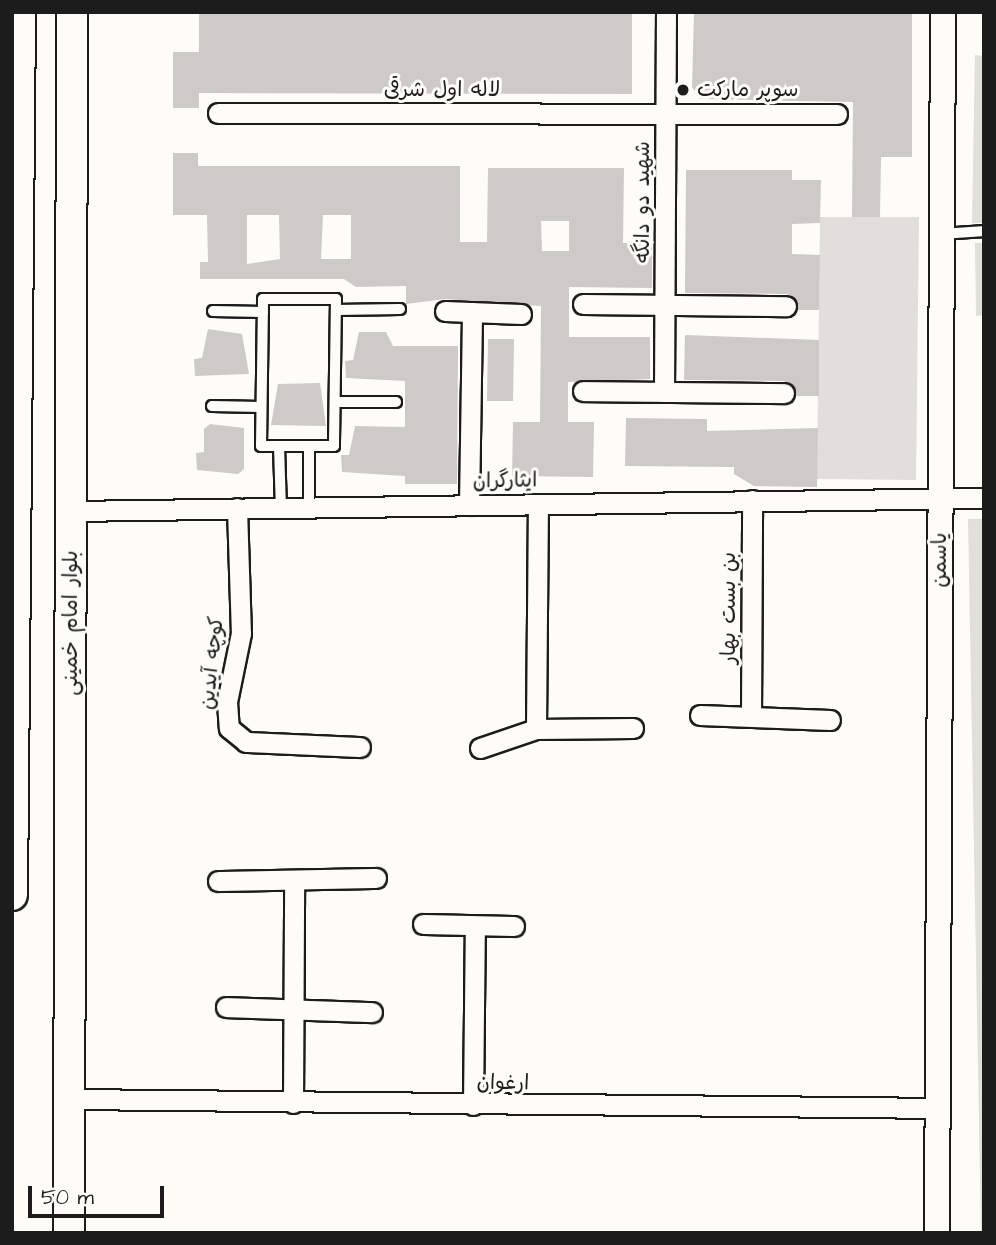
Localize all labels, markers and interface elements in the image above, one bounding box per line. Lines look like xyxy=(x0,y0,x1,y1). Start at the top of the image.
street label: لاله اول شرقی xyxy=(384,77,500,103)
place label: سوپر مارکت xyxy=(697,77,799,103)
marker: سوپر مارکت xyxy=(675,82,691,98)
street label: شهید دو دانگه xyxy=(630,141,656,263)
street label: ایثارگران xyxy=(472,468,538,494)
street label: یاسمن xyxy=(927,532,953,588)
street label: بلوار امام خمینی xyxy=(58,550,84,696)
street label: بن بست بهار xyxy=(716,552,742,664)
street label: کوچه آیدین xyxy=(195,615,229,711)
street label: ارغوان xyxy=(477,1070,529,1096)
scale bar xyxy=(32,1172,168,1216)
text: 50 m xyxy=(41,1183,94,1212)

